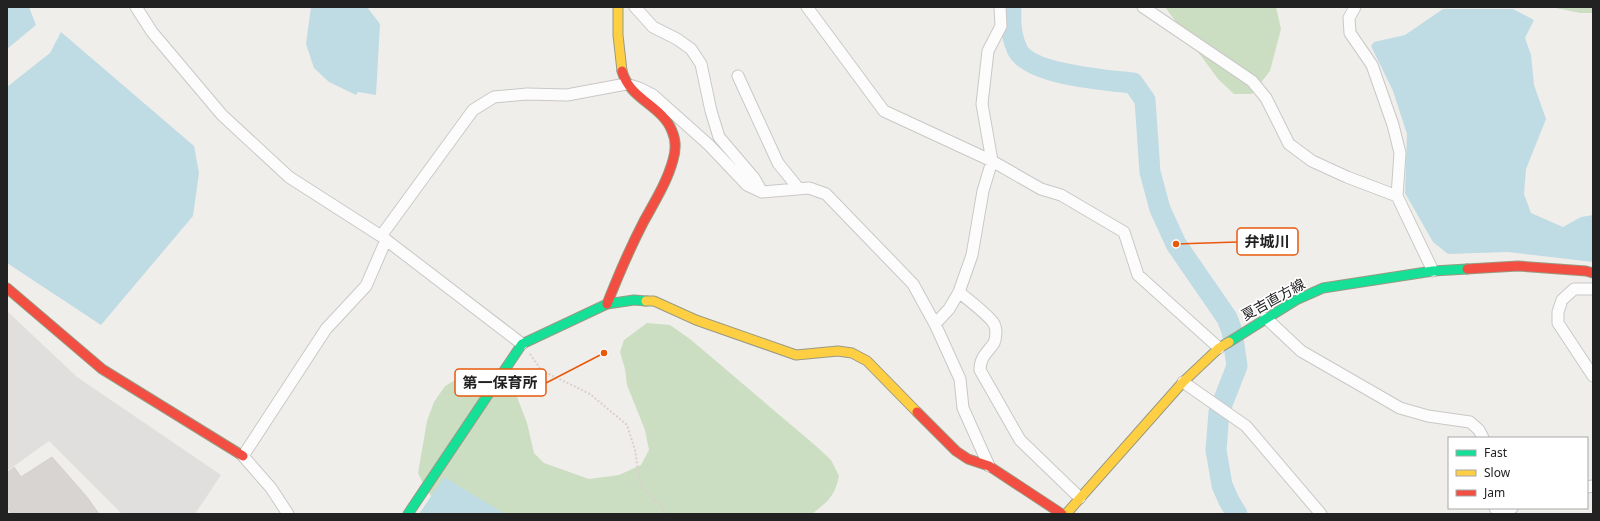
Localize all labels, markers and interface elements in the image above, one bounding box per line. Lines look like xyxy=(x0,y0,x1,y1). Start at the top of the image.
callout: 弁城川 xyxy=(1237,228,1298,255)
text: 弁城川 xyxy=(1244,231,1290,251)
street label: 夏吉直方線 xyxy=(1238,274,1308,324)
callout: 第一保育所 xyxy=(455,369,546,396)
text: 第一保育所 xyxy=(462,372,538,392)
legend xyxy=(1448,437,1588,509)
text: Fast xyxy=(1484,444,1508,461)
text: Slow xyxy=(1484,464,1511,481)
text: Jam xyxy=(1483,484,1505,501)

